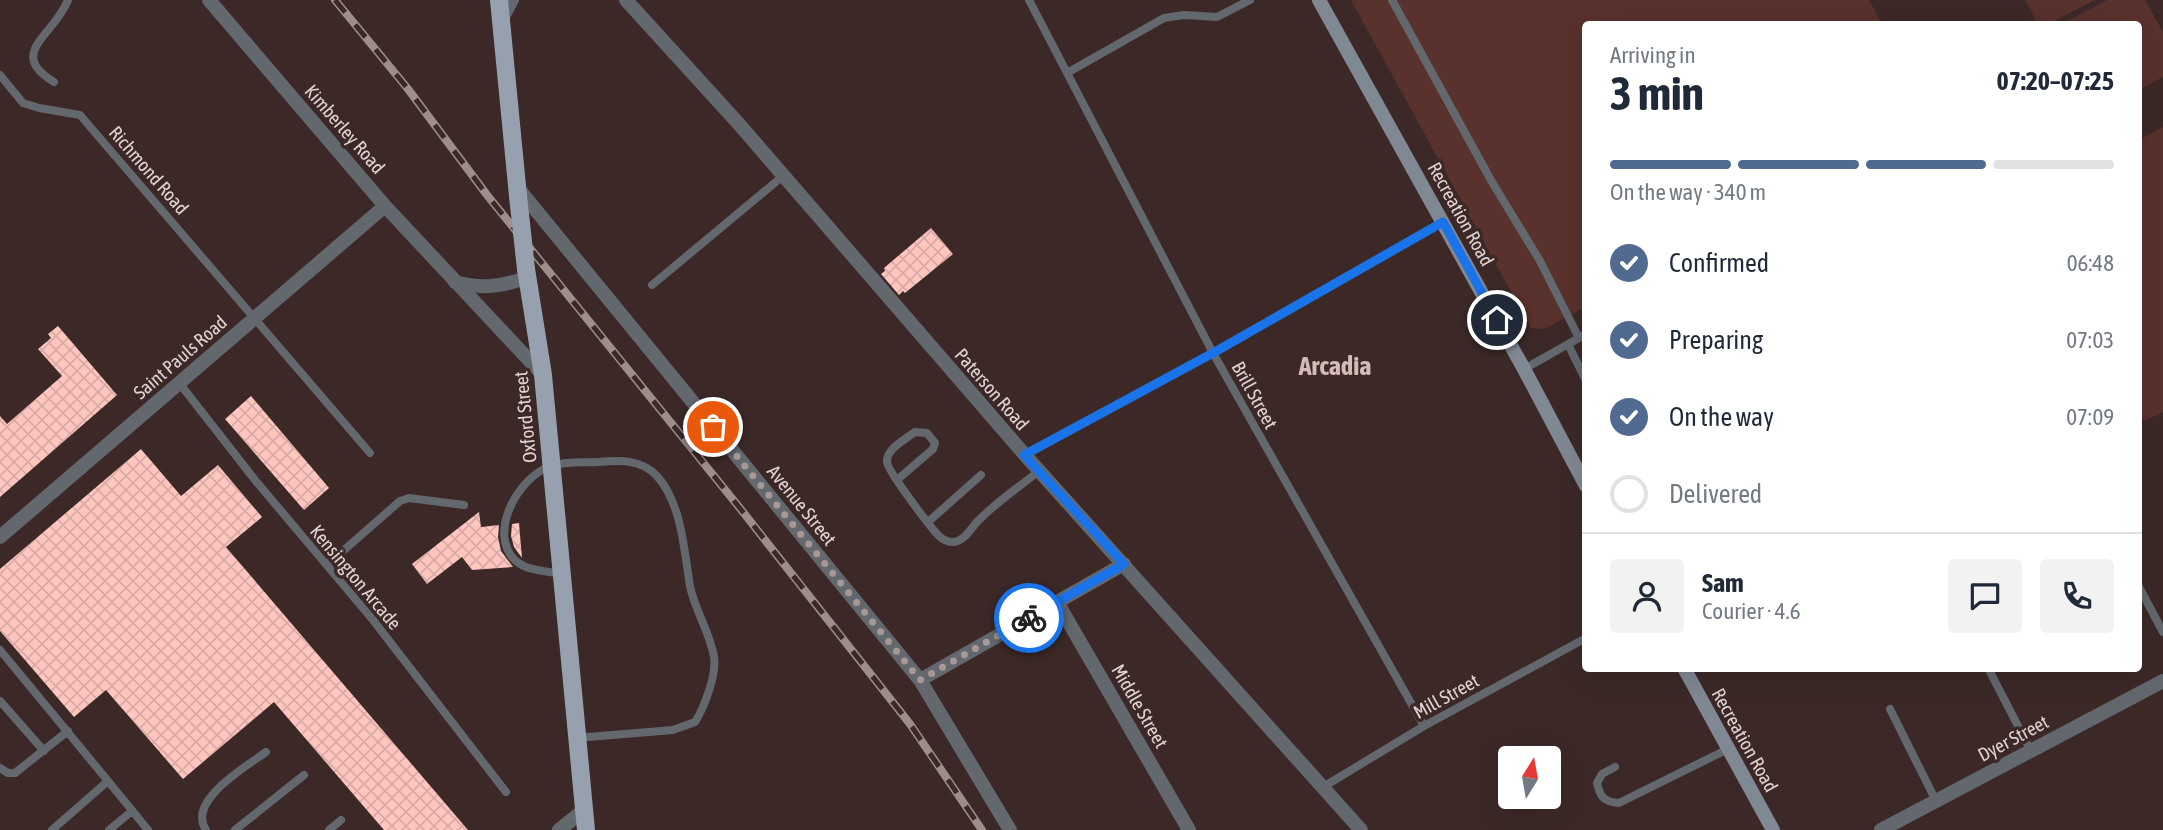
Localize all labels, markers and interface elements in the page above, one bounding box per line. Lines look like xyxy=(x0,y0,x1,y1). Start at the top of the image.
text: Arriving in xyxy=(1610,42,1696,68)
text: 07:20–07:25 xyxy=(1997,66,2114,96)
text: 3 min xyxy=(1610,67,1704,120)
street label: Kimberley Road xyxy=(300,80,390,178)
street label: Richmond Road xyxy=(105,121,193,219)
street label: Recreation Road xyxy=(1424,158,1498,270)
text: On the way · 340 m xyxy=(1610,179,1766,205)
icon: check xyxy=(1610,244,1648,282)
text: Confirmed xyxy=(1669,248,1769,278)
text: 06:48 xyxy=(2067,250,2114,276)
pin xyxy=(1467,290,1527,350)
icon: home xyxy=(1478,301,1516,339)
street label: Saint Pauls Road xyxy=(129,311,231,403)
icon: check xyxy=(1610,321,1648,359)
text: Preparing xyxy=(1669,325,1763,355)
text: 07:03 xyxy=(2066,327,2114,353)
street label: Paterson Road xyxy=(951,344,1033,434)
district label: Arcadia xyxy=(1298,351,1371,381)
street label: Brill Street xyxy=(1228,358,1282,432)
street label: Oxford Street xyxy=(509,370,541,464)
pin xyxy=(683,397,743,457)
icon: check xyxy=(1610,398,1648,436)
text: On the way xyxy=(1669,402,1774,432)
text: 07:09 xyxy=(2066,404,2114,430)
icon: bag xyxy=(694,408,732,446)
street label: Avenue Street xyxy=(763,460,841,550)
text: Delivered xyxy=(1669,479,1762,509)
street label: Kensington Arcade xyxy=(306,520,406,634)
button: person xyxy=(1610,559,1684,633)
button: chat xyxy=(1948,559,2022,633)
button: phone xyxy=(2040,559,2114,633)
text: Sam xyxy=(1702,568,1744,598)
courier xyxy=(994,583,1064,653)
text: Courier · 4.6 xyxy=(1702,598,1801,624)
icon: bike xyxy=(1010,599,1048,637)
street label: Middle Street xyxy=(1107,660,1173,752)
street label: Mill Street xyxy=(1409,669,1483,723)
street label: Recreation Road xyxy=(1708,684,1782,796)
street label: Dyer Street xyxy=(1974,710,2052,766)
north arrow xyxy=(1498,746,1561,808)
map controls xyxy=(1498,746,1561,809)

